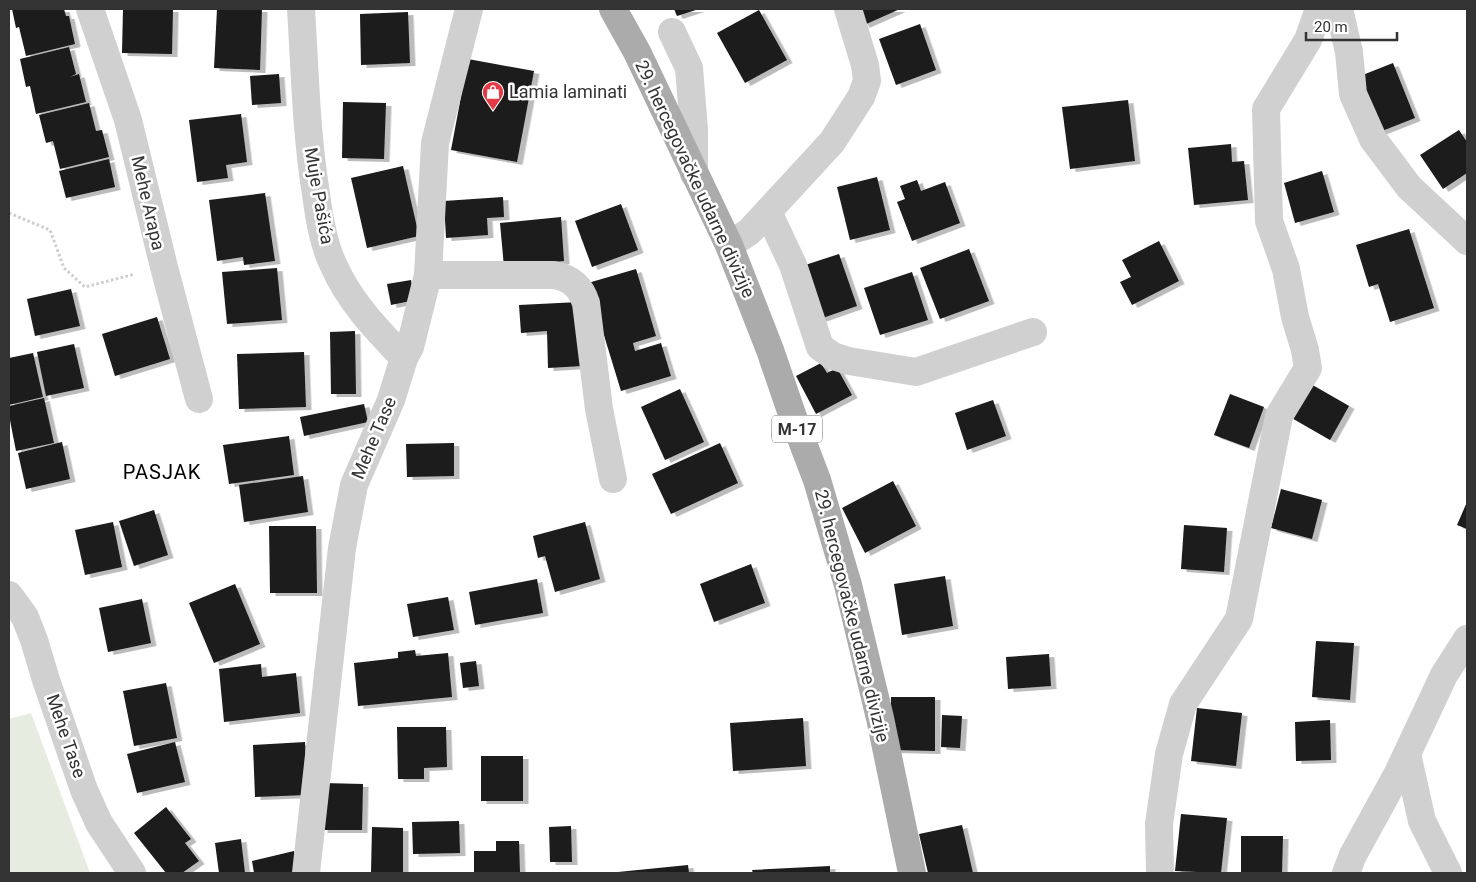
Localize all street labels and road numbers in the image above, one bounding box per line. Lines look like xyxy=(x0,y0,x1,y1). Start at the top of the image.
street label: 29. hercegovačke udarne divizije xyxy=(631,57,760,301)
street label: Muje Pašića xyxy=(301,146,338,246)
street label: Mehe Arapa xyxy=(127,154,170,252)
street label: Mehe Tase xyxy=(347,394,400,482)
road number: M-17 xyxy=(772,416,822,442)
street label: 29. hercegovačke udarne divizije xyxy=(811,487,894,744)
street label: Mehe Tase xyxy=(42,691,91,780)

